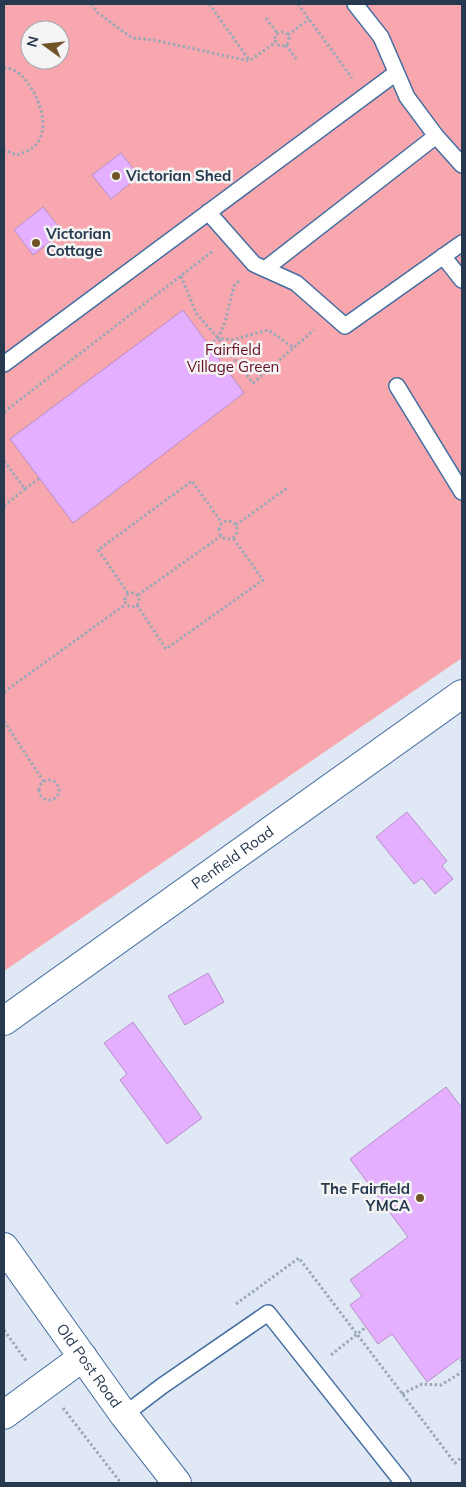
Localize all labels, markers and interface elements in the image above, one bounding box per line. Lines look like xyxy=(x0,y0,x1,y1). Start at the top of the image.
north arrow xyxy=(20,20,70,70)
text: N xyxy=(22,34,43,49)
place label: Victorian Shed xyxy=(125,166,231,185)
marker: Victorian Shed xyxy=(110,170,122,182)
place label: Victorian Cottage xyxy=(45,224,111,260)
marker: Victorian Cottage xyxy=(30,237,42,249)
park label: Fairfield Village Green xyxy=(187,340,279,376)
street label: Penfield Road xyxy=(188,822,277,893)
place label: The Fairfield YMCA xyxy=(321,1179,411,1215)
marker: The Fairfield YMCA xyxy=(414,1192,426,1204)
street label: Old Post Road xyxy=(53,1320,126,1412)

